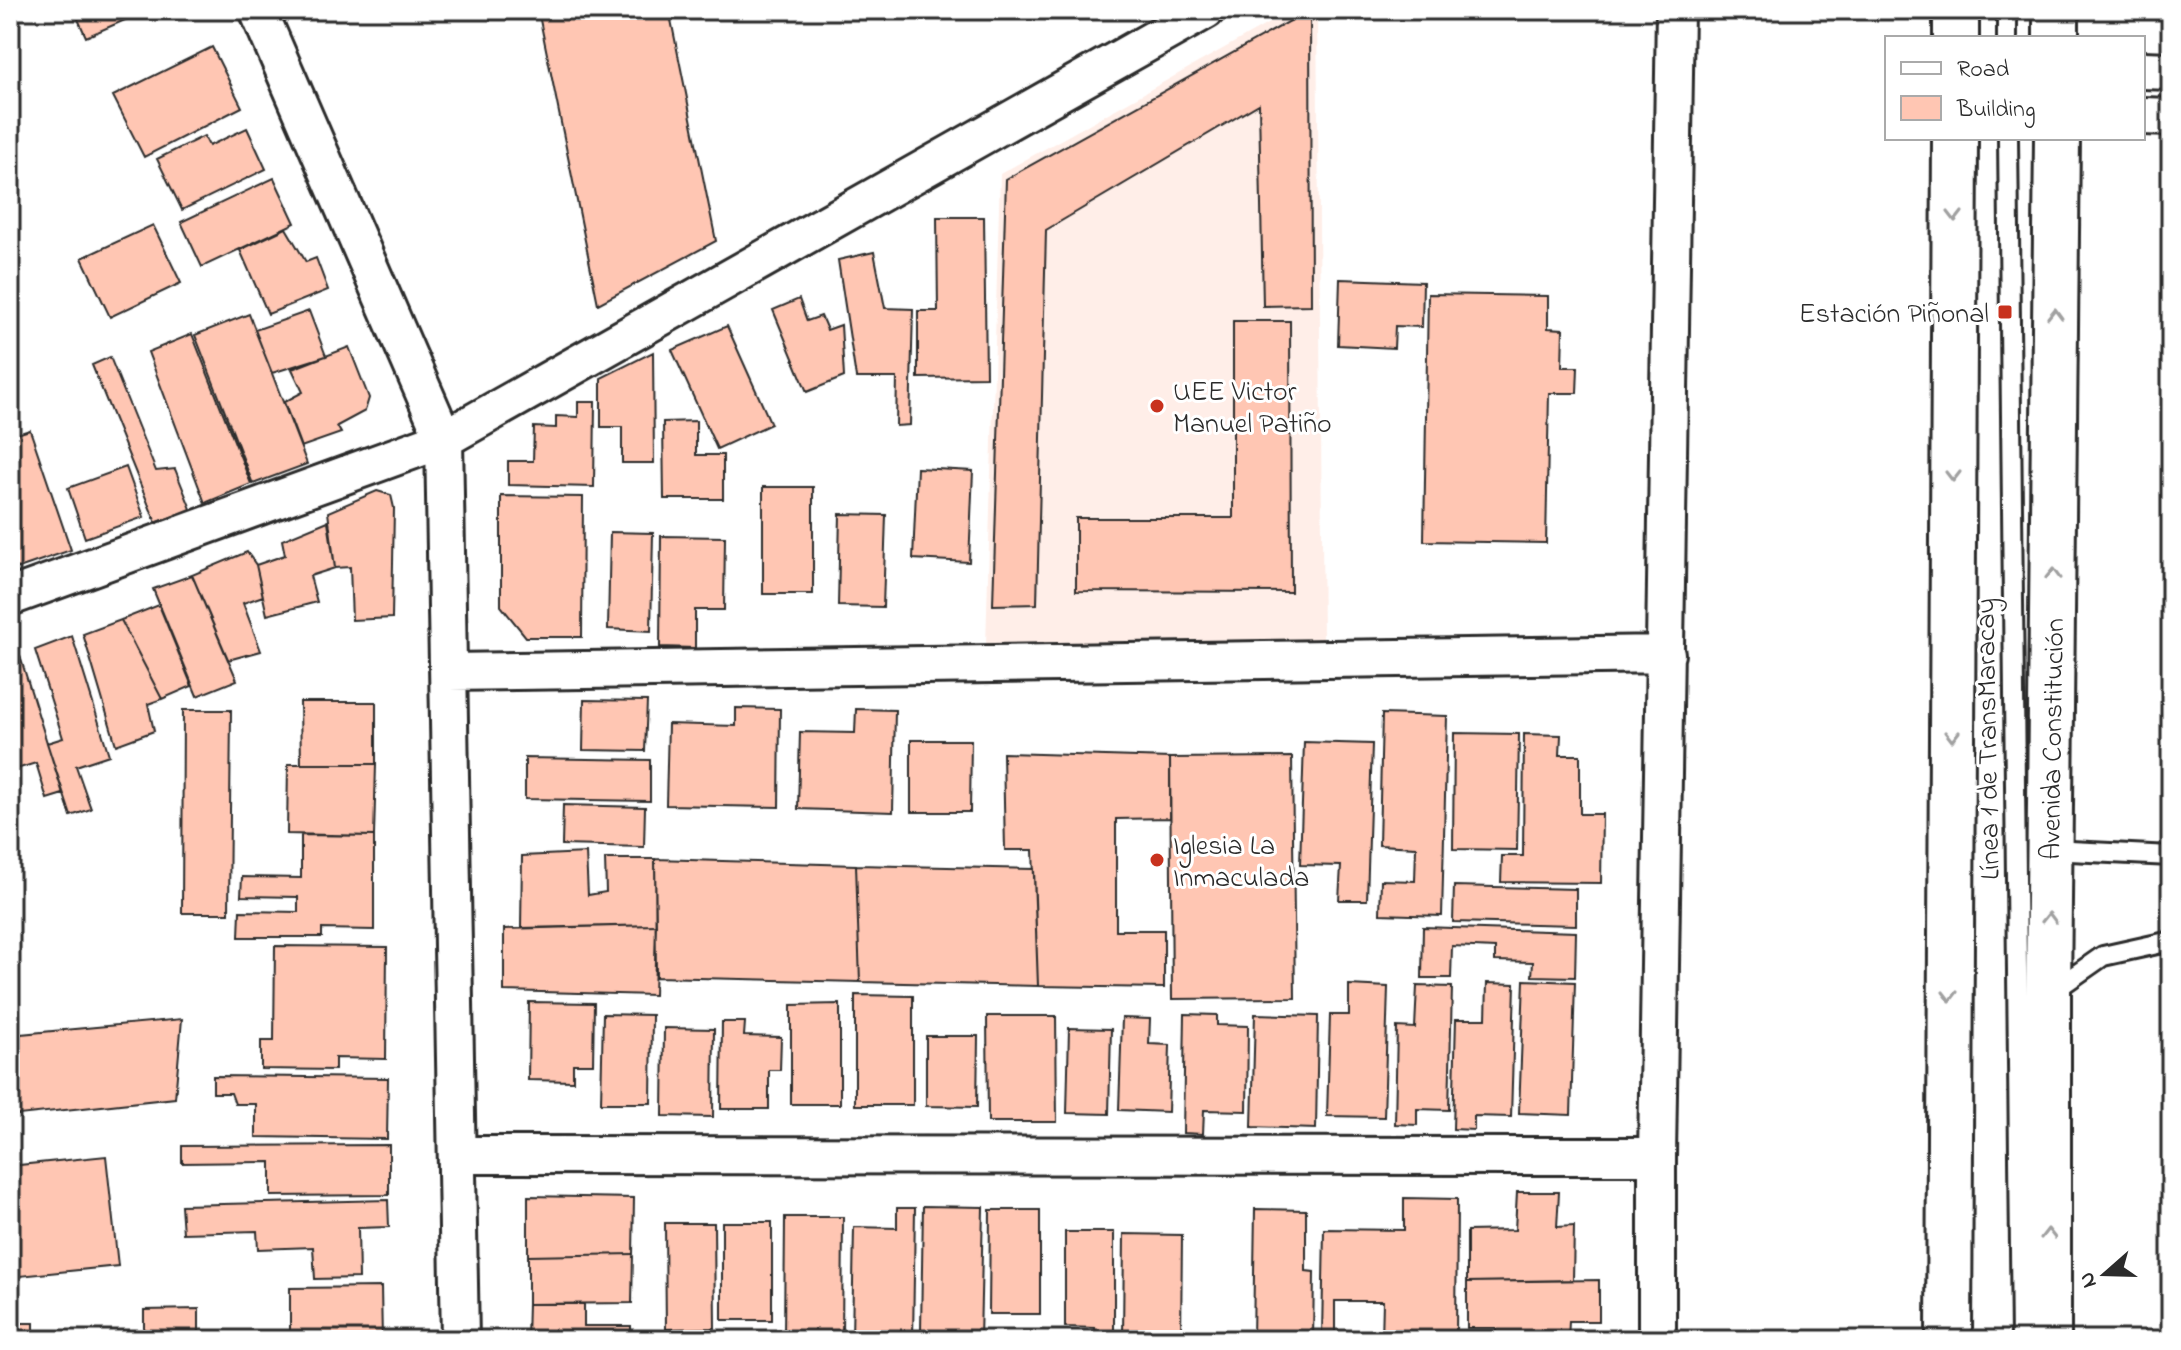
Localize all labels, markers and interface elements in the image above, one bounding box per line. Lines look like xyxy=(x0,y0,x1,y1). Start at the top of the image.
legend xyxy=(1885,36,2145,140)
text: Road xyxy=(1957,53,2010,88)
text: Building xyxy=(1956,93,2036,128)
one-way arrow xyxy=(1946,210,1964,223)
place label: Estación Piñonal xyxy=(1799,295,1989,336)
marker: Estación Piñonal xyxy=(1996,303,2014,321)
one-way arrow xyxy=(2046,307,2064,320)
place label: UEE Victor Manuel Patiño xyxy=(1173,373,1332,446)
marker: UEE Victor Manuel Patiño xyxy=(1148,397,1166,415)
one-way arrow xyxy=(1944,470,1962,483)
one-way arrow xyxy=(2044,567,2061,580)
street label: Línea 1 de TransMaracay xyxy=(1967,598,2012,880)
street label: Avenida Constitución xyxy=(2032,618,2077,860)
one-way arrow xyxy=(1943,730,1961,743)
place label: Iglesia La Inmaculada xyxy=(1173,827,1309,900)
marker: Iglesia La Inmaculada xyxy=(1148,851,1166,869)
one-way arrow xyxy=(2040,911,2058,924)
one-way arrow xyxy=(1942,990,1959,1003)
one-way arrow xyxy=(2039,1227,2057,1240)
north arrow xyxy=(2065,1234,2145,1314)
text: N xyxy=(2071,1267,2107,1292)

